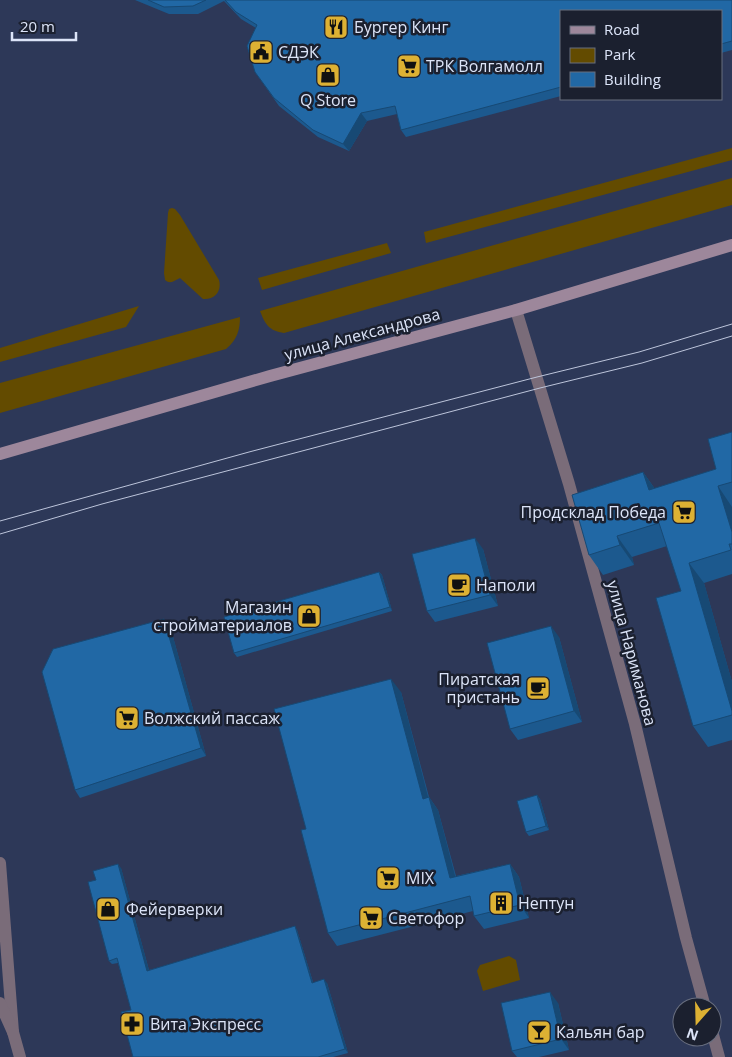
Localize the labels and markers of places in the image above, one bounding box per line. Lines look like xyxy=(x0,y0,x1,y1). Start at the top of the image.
restaurant icon: Бургер Кинг xyxy=(323,14,349,40)
place label: Бургер Кинг xyxy=(354,16,448,38)
public building icon: СДЭК xyxy=(248,39,274,65)
place label: СДЭК xyxy=(278,41,319,63)
supermarket icon: ТРК Волгамолл xyxy=(396,53,422,79)
place label: ТРК Волгамолл xyxy=(426,55,543,77)
shop icon: Q Store xyxy=(315,62,341,88)
place label: Q Store xyxy=(300,89,356,111)
supermarket icon: Продсклад Победа xyxy=(671,499,697,525)
place label: Продсклад Победа xyxy=(521,501,666,523)
cafe icon: Наполи xyxy=(446,572,472,598)
place label: Наполи xyxy=(476,574,536,596)
place label: Магазин стройматериалов xyxy=(153,596,292,636)
shop icon: Магазин стройматериалов xyxy=(296,603,322,629)
place label: Пиратская пристань xyxy=(438,668,520,708)
cafe icon: Пиратская пристань xyxy=(525,675,551,701)
supermarket icon: Волжский пассаж xyxy=(114,705,140,731)
place label: Волжский пассаж xyxy=(144,707,280,729)
supermarket icon: MIX xyxy=(375,865,401,891)
place label: MIX xyxy=(406,867,435,889)
building icon: Нептун xyxy=(488,890,514,916)
place label: Нептун xyxy=(518,892,574,914)
shop icon: Фейерверки xyxy=(95,896,121,922)
place label: Фейерверки xyxy=(126,898,223,920)
supermarket icon: Светофор xyxy=(358,905,384,931)
place label: Светофор xyxy=(388,907,464,929)
pharmacy icon: Вита Экспресс xyxy=(119,1011,145,1037)
place label: Вита Экспресс xyxy=(150,1013,261,1035)
bar icon: Кальян бар xyxy=(526,1019,552,1045)
place label: Кальян бар xyxy=(556,1021,645,1043)

